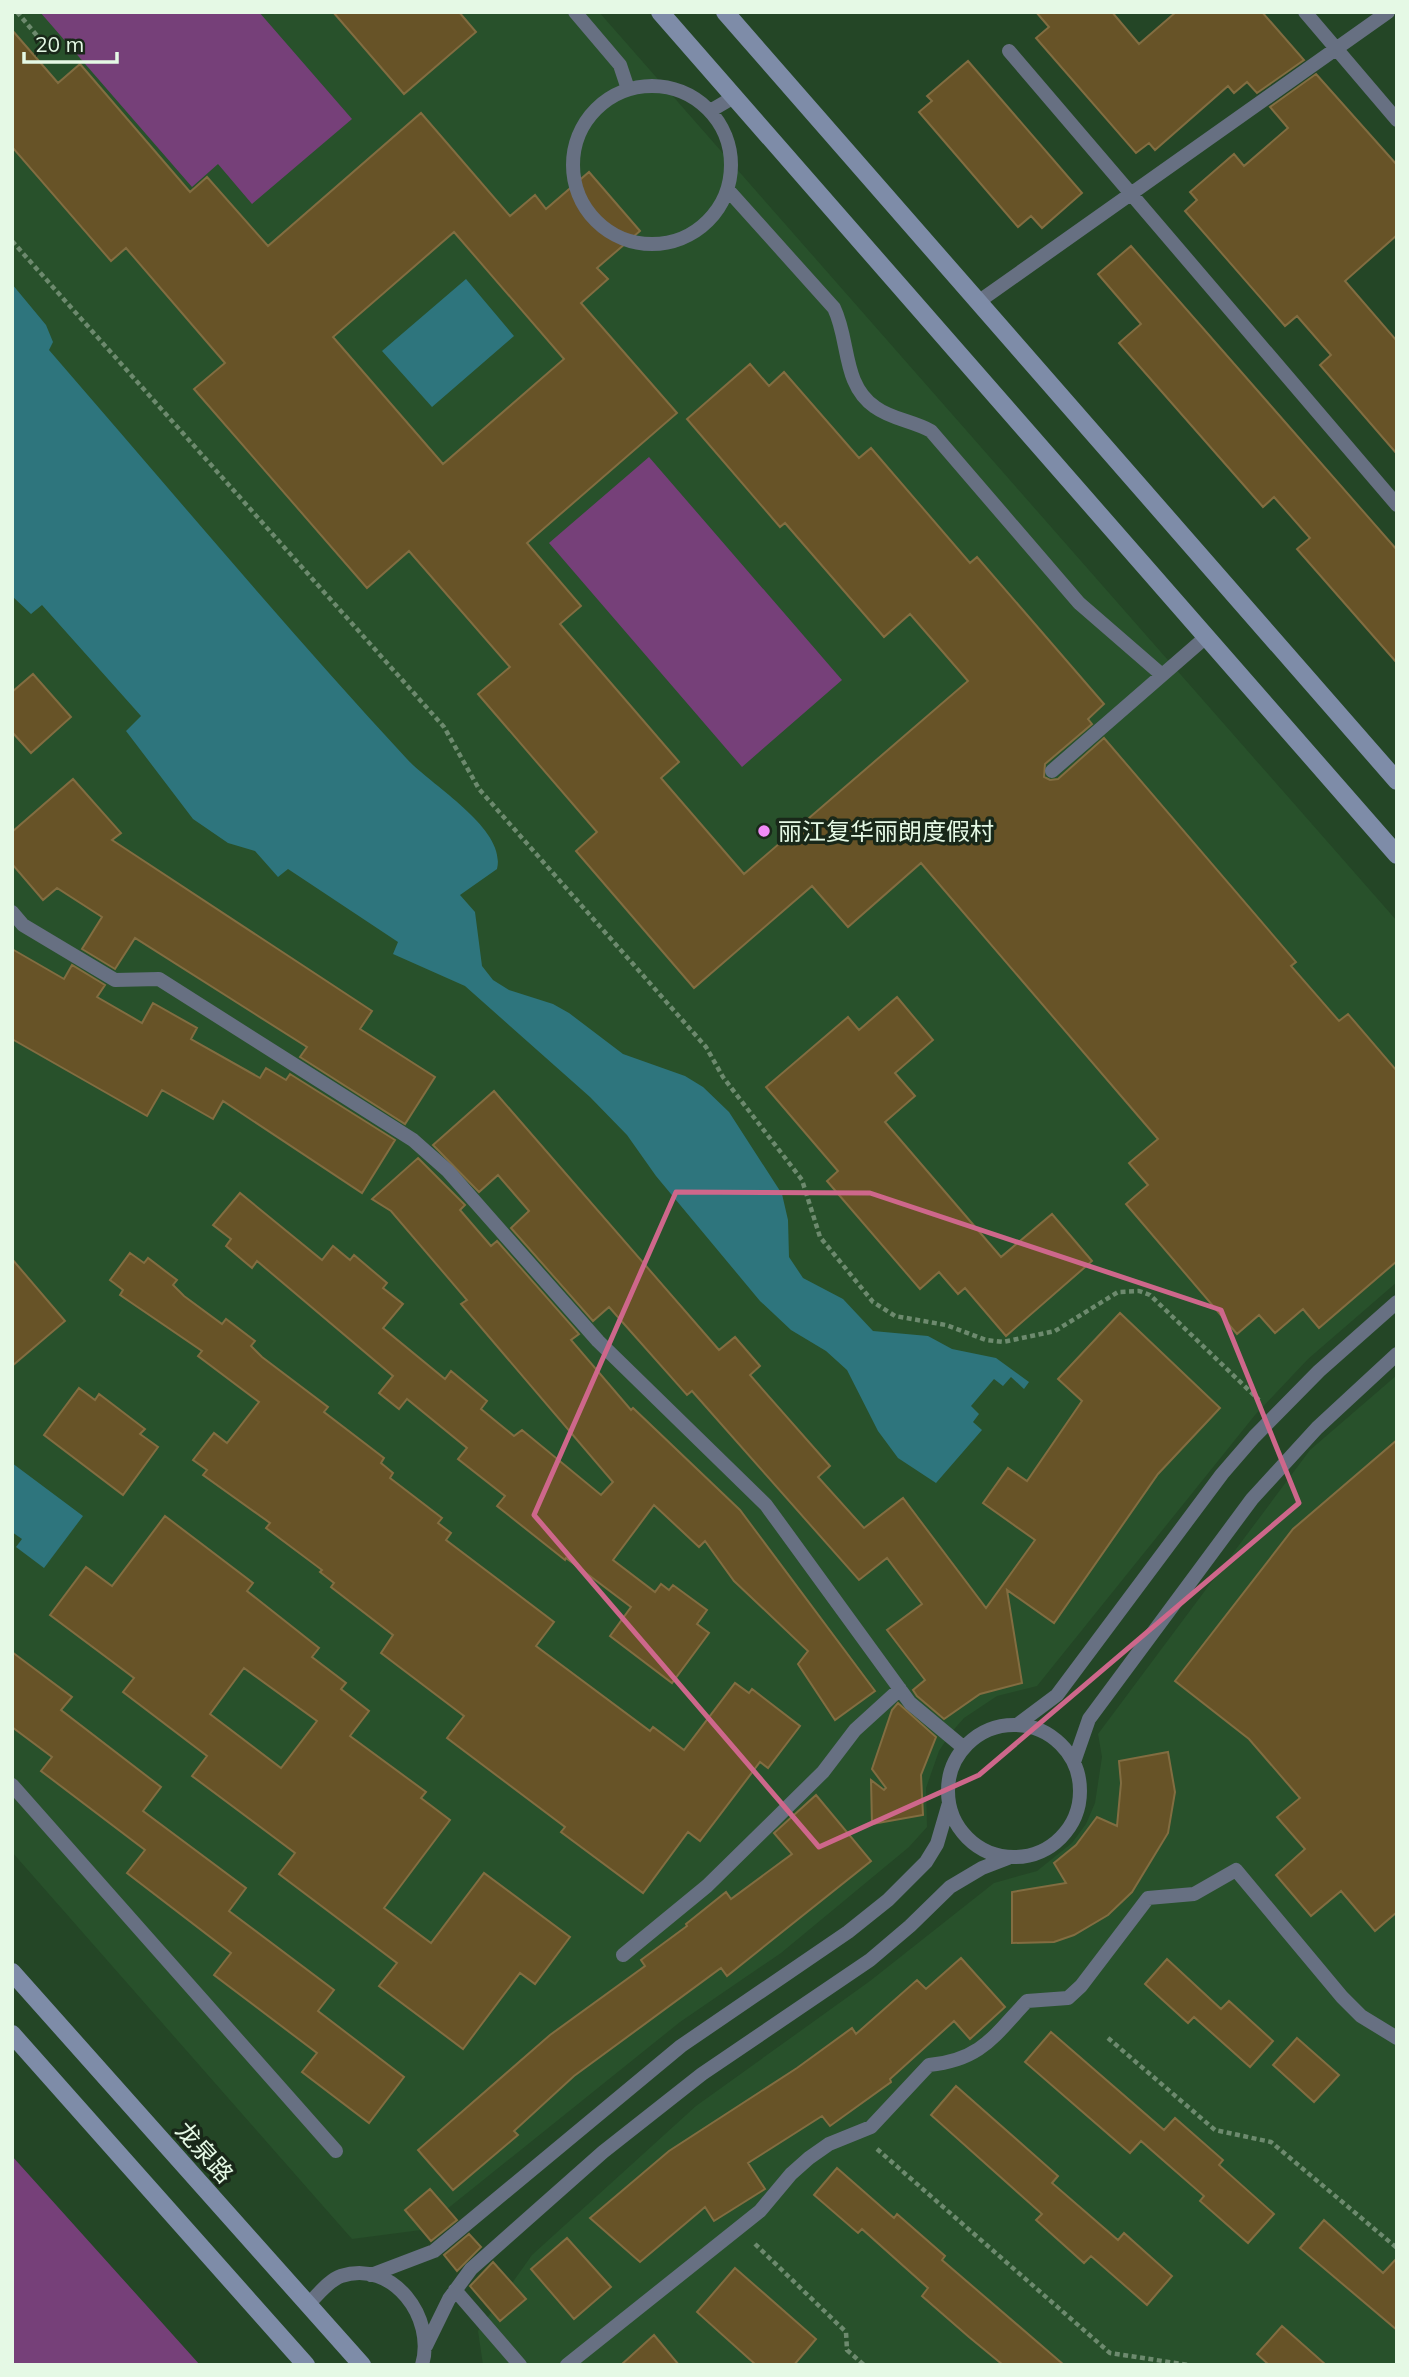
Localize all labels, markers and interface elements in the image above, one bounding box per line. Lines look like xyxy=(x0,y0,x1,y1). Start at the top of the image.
scale bar xyxy=(24,21,117,65)
text: 20 m xyxy=(35,31,84,57)
place label: 丽江复华丽朗度假村 xyxy=(778,816,994,846)
marker: 丽江复华丽朗度假村 xyxy=(756,823,772,839)
street label: 龙泉路 xyxy=(170,2115,240,2189)

